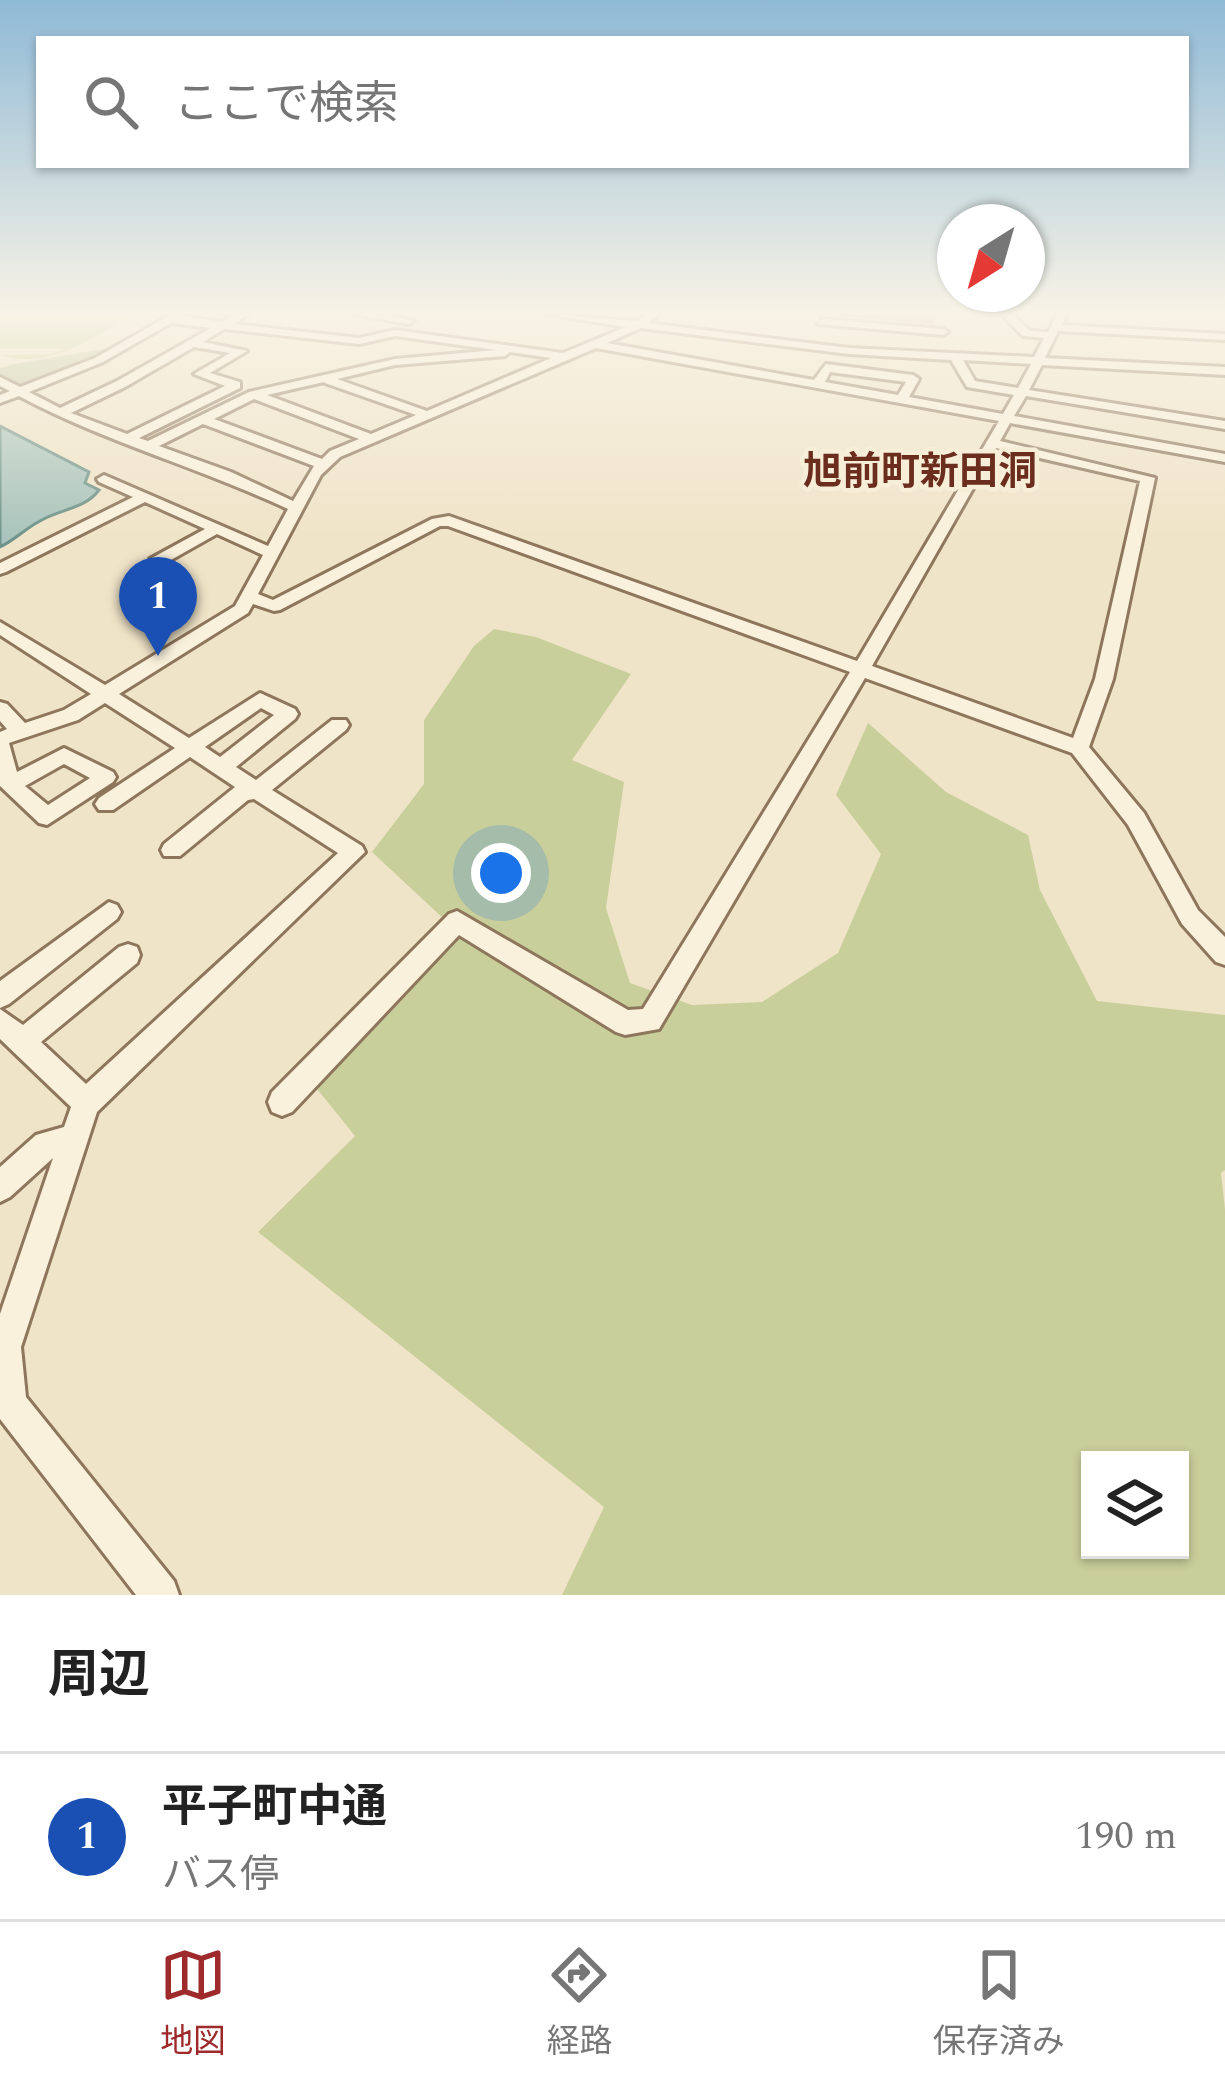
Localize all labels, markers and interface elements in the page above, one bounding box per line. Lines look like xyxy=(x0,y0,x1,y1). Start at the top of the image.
search box xyxy=(36,36,1189,168)
icon: search xyxy=(78,69,144,135)
text: ここで検索 xyxy=(174,70,399,139)
north arrow xyxy=(937,204,1045,312)
district label: 旭前町新田洞 xyxy=(803,443,1037,502)
pin: 1 xyxy=(119,557,197,656)
your location xyxy=(471,843,531,903)
map controls xyxy=(1081,1451,1189,1559)
button: layers xyxy=(1081,1451,1189,1559)
text: 周辺 xyxy=(48,1637,150,1715)
text: 平子町中通 xyxy=(162,1773,387,1842)
text: 1 xyxy=(76,1807,98,1866)
text: 190 m xyxy=(1075,1807,1177,1866)
text: バス停 xyxy=(162,1846,279,1905)
tab: 地図 xyxy=(160,1942,226,2067)
tab: 経路 xyxy=(546,1942,612,2067)
tab: 保存済み xyxy=(933,1942,1065,2067)

